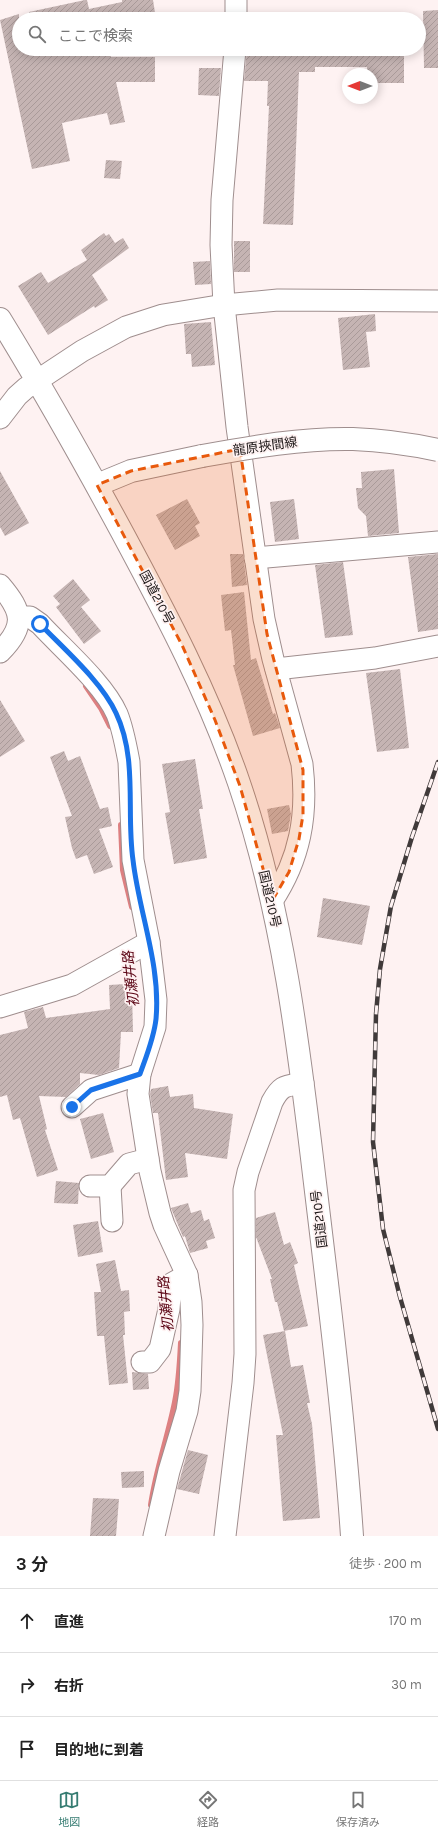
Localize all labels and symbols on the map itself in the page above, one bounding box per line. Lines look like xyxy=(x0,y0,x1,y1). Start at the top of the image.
north arrow xyxy=(342,68,378,104)
street label: 龍原挾間線 xyxy=(232,434,298,458)
street label: 国道210号 xyxy=(137,568,177,626)
route start xyxy=(31,615,49,633)
street label: 国道210号 xyxy=(256,869,284,929)
water label: 初瀬井路 xyxy=(120,949,142,1008)
route end xyxy=(63,1098,81,1116)
street label: 国道210号 xyxy=(308,1189,330,1249)
water label: 初瀬井路 xyxy=(155,1274,177,1333)

